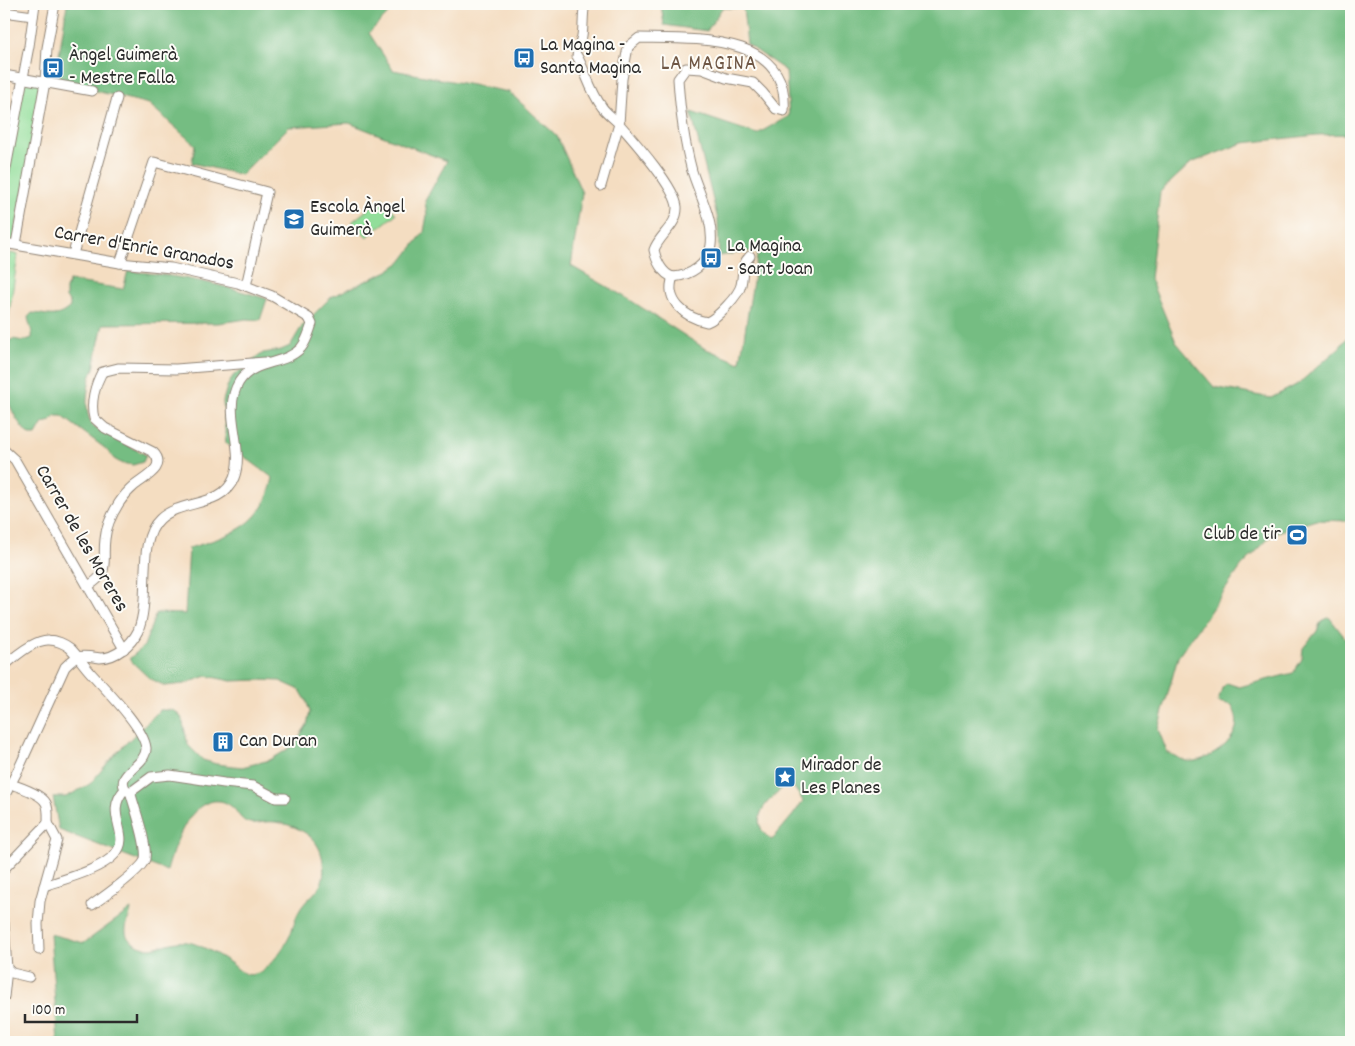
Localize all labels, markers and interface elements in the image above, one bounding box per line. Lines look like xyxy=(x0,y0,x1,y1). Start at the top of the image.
place label: La Magina - Santa Magina xyxy=(540,32,642,83)
place label: Àngel Guimerà - Mestre Falla xyxy=(69,42,178,93)
bus stop icon: La Magina - Santa Magina xyxy=(512,46,536,70)
district label: LA MAGINA xyxy=(661,50,757,80)
bus stop icon: Àngel Guimerà - Mestre Falla xyxy=(41,56,65,80)
place label: Escola Àngel Guimerà xyxy=(310,194,405,245)
school or university icon: Escola Àngel Guimerà xyxy=(282,207,306,231)
street label: Carrer d'Enric Granados xyxy=(52,219,236,279)
place label: La Magina - Sant Joan xyxy=(727,233,813,284)
bus stop icon: La Magina - Sant Joan xyxy=(699,246,723,270)
street label: Carrer de les Moreres xyxy=(27,460,135,618)
place label: Club de tir xyxy=(1203,521,1282,549)
sports icon: Club de tir xyxy=(1285,523,1309,547)
place label: Can Duran xyxy=(239,728,317,756)
building icon: Can Duran xyxy=(211,730,235,754)
place label: Mirador de Les Planes xyxy=(801,752,882,803)
place icon: Mirador de Les Planes xyxy=(773,765,797,789)
scale bar xyxy=(25,991,138,1023)
text: 100 m xyxy=(32,1000,65,1022)

